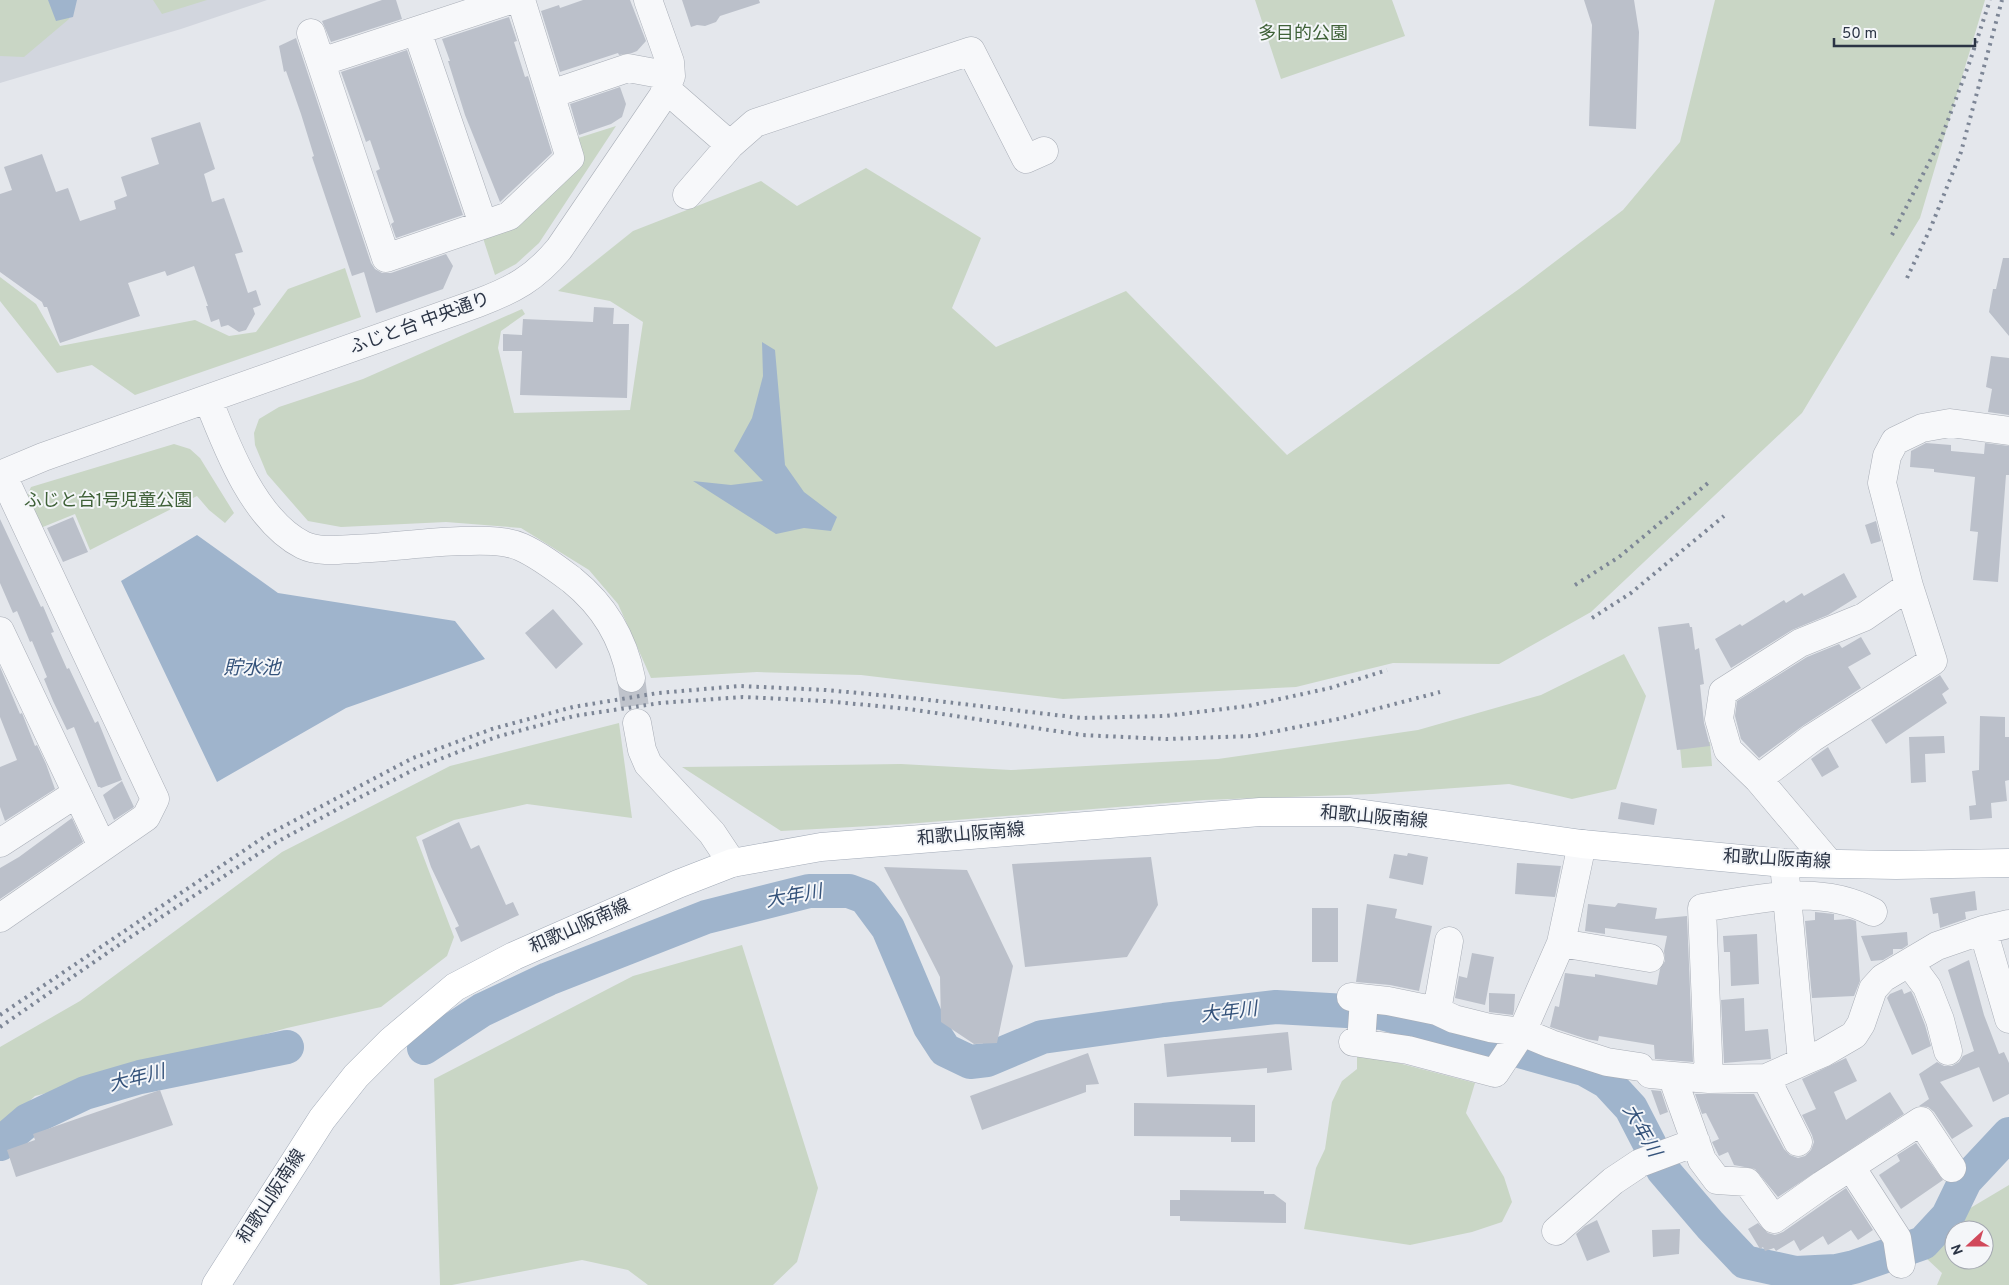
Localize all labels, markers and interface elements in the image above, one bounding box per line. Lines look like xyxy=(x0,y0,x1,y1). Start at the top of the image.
scale bar xyxy=(1834,15,1975,47)
park label: 多目的公園 xyxy=(1258,23,1348,46)
text: 50 m xyxy=(1842,25,1877,44)
street label: ふじと台 中央通り xyxy=(346,288,494,360)
park label: ふじと台1号児童公園 xyxy=(24,490,192,513)
water label: 貯水池 xyxy=(223,657,282,681)
street label: 和歌山阪南線 xyxy=(1319,802,1429,834)
street label: 和歌山阪南線 xyxy=(916,819,1026,851)
street label: 和歌山阪南線 xyxy=(1722,846,1832,874)
water label: 大年川 xyxy=(764,880,826,914)
street label: 和歌山阪南線 xyxy=(526,895,634,959)
water label: 大年川 xyxy=(1199,997,1261,1028)
water label: 大年川 xyxy=(106,1060,169,1098)
water label: 大年川 xyxy=(1616,1100,1667,1163)
street label: 和歌山阪南線 xyxy=(233,1145,311,1249)
north arrow xyxy=(1944,1220,1994,1270)
text: N xyxy=(1949,1241,1968,1257)

